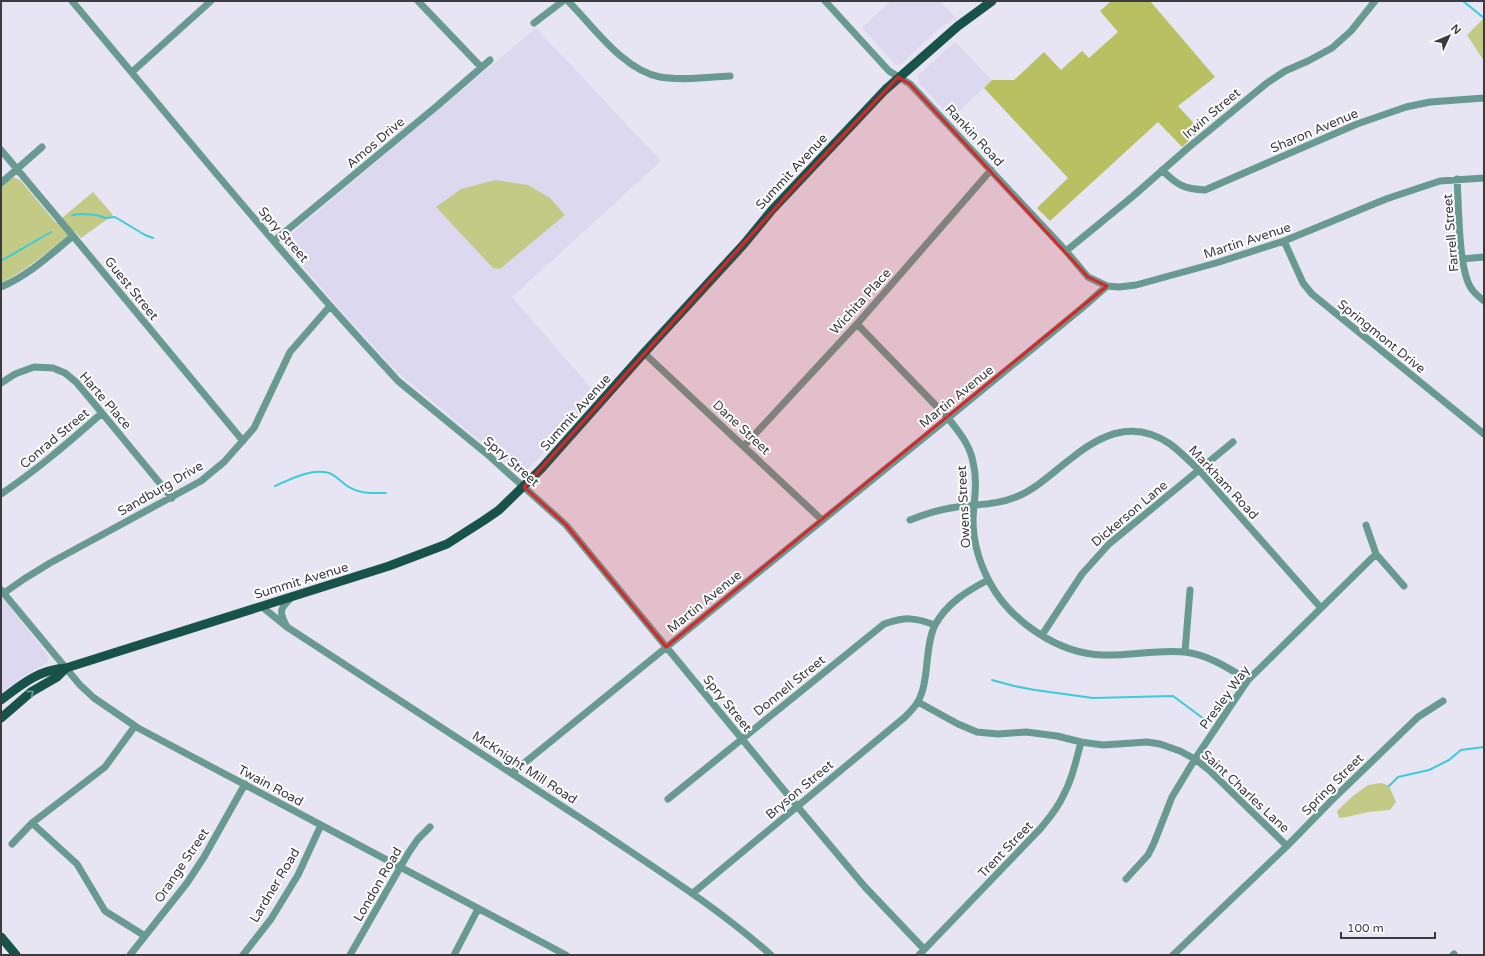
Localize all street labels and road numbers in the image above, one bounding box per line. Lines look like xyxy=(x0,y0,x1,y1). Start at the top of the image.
street label: Irwin Street xyxy=(1179,85,1244,143)
street label: Rankin Road xyxy=(942,101,1007,170)
street label: Sharon Avenue xyxy=(1268,105,1361,157)
street label: Amos Drive xyxy=(343,114,408,172)
street label: Summit Avenue xyxy=(753,130,831,213)
street label: Farrell Street xyxy=(1440,193,1462,273)
street label: Spry Street xyxy=(255,204,312,266)
street label: Martin Avenue xyxy=(1202,219,1293,263)
street label: Guest Street xyxy=(101,254,162,324)
street label: Wichita Place xyxy=(827,265,895,338)
street label: Springmont Drive xyxy=(1334,296,1429,377)
street label: Martin Avenue xyxy=(916,362,997,432)
street label: Harte Place xyxy=(76,369,135,433)
street label: Summit Avenue xyxy=(537,371,614,454)
street label: Dane Street xyxy=(709,397,773,458)
street label: Conrad Street xyxy=(17,405,93,472)
street label: Spry Street xyxy=(480,433,543,490)
street label: Markham Road xyxy=(1185,442,1262,523)
street label: Sandburg Drive xyxy=(115,458,206,520)
street label: Owens Street xyxy=(954,465,974,549)
street label: Dickerson Lane xyxy=(1088,477,1171,550)
street label: Summit Avenue xyxy=(252,559,350,603)
street label: Martin Avenue xyxy=(664,567,745,637)
street label: Donnell Street xyxy=(751,652,829,720)
street label: Presley Way xyxy=(1196,663,1253,733)
street label: Spry Street xyxy=(699,672,755,735)
street label: McKnight Mill Road xyxy=(469,728,580,808)
street label: Saint Charles Lane xyxy=(1198,747,1293,837)
street label: Spring Street xyxy=(1298,750,1367,819)
street label: Bryson Street xyxy=(763,757,837,823)
street label: Twain Road xyxy=(235,762,306,810)
street label: Trent Street xyxy=(975,818,1037,881)
street label: Orange Street xyxy=(151,825,213,906)
street label: London Road xyxy=(350,844,406,925)
street label: Lardner Road xyxy=(246,845,303,926)

